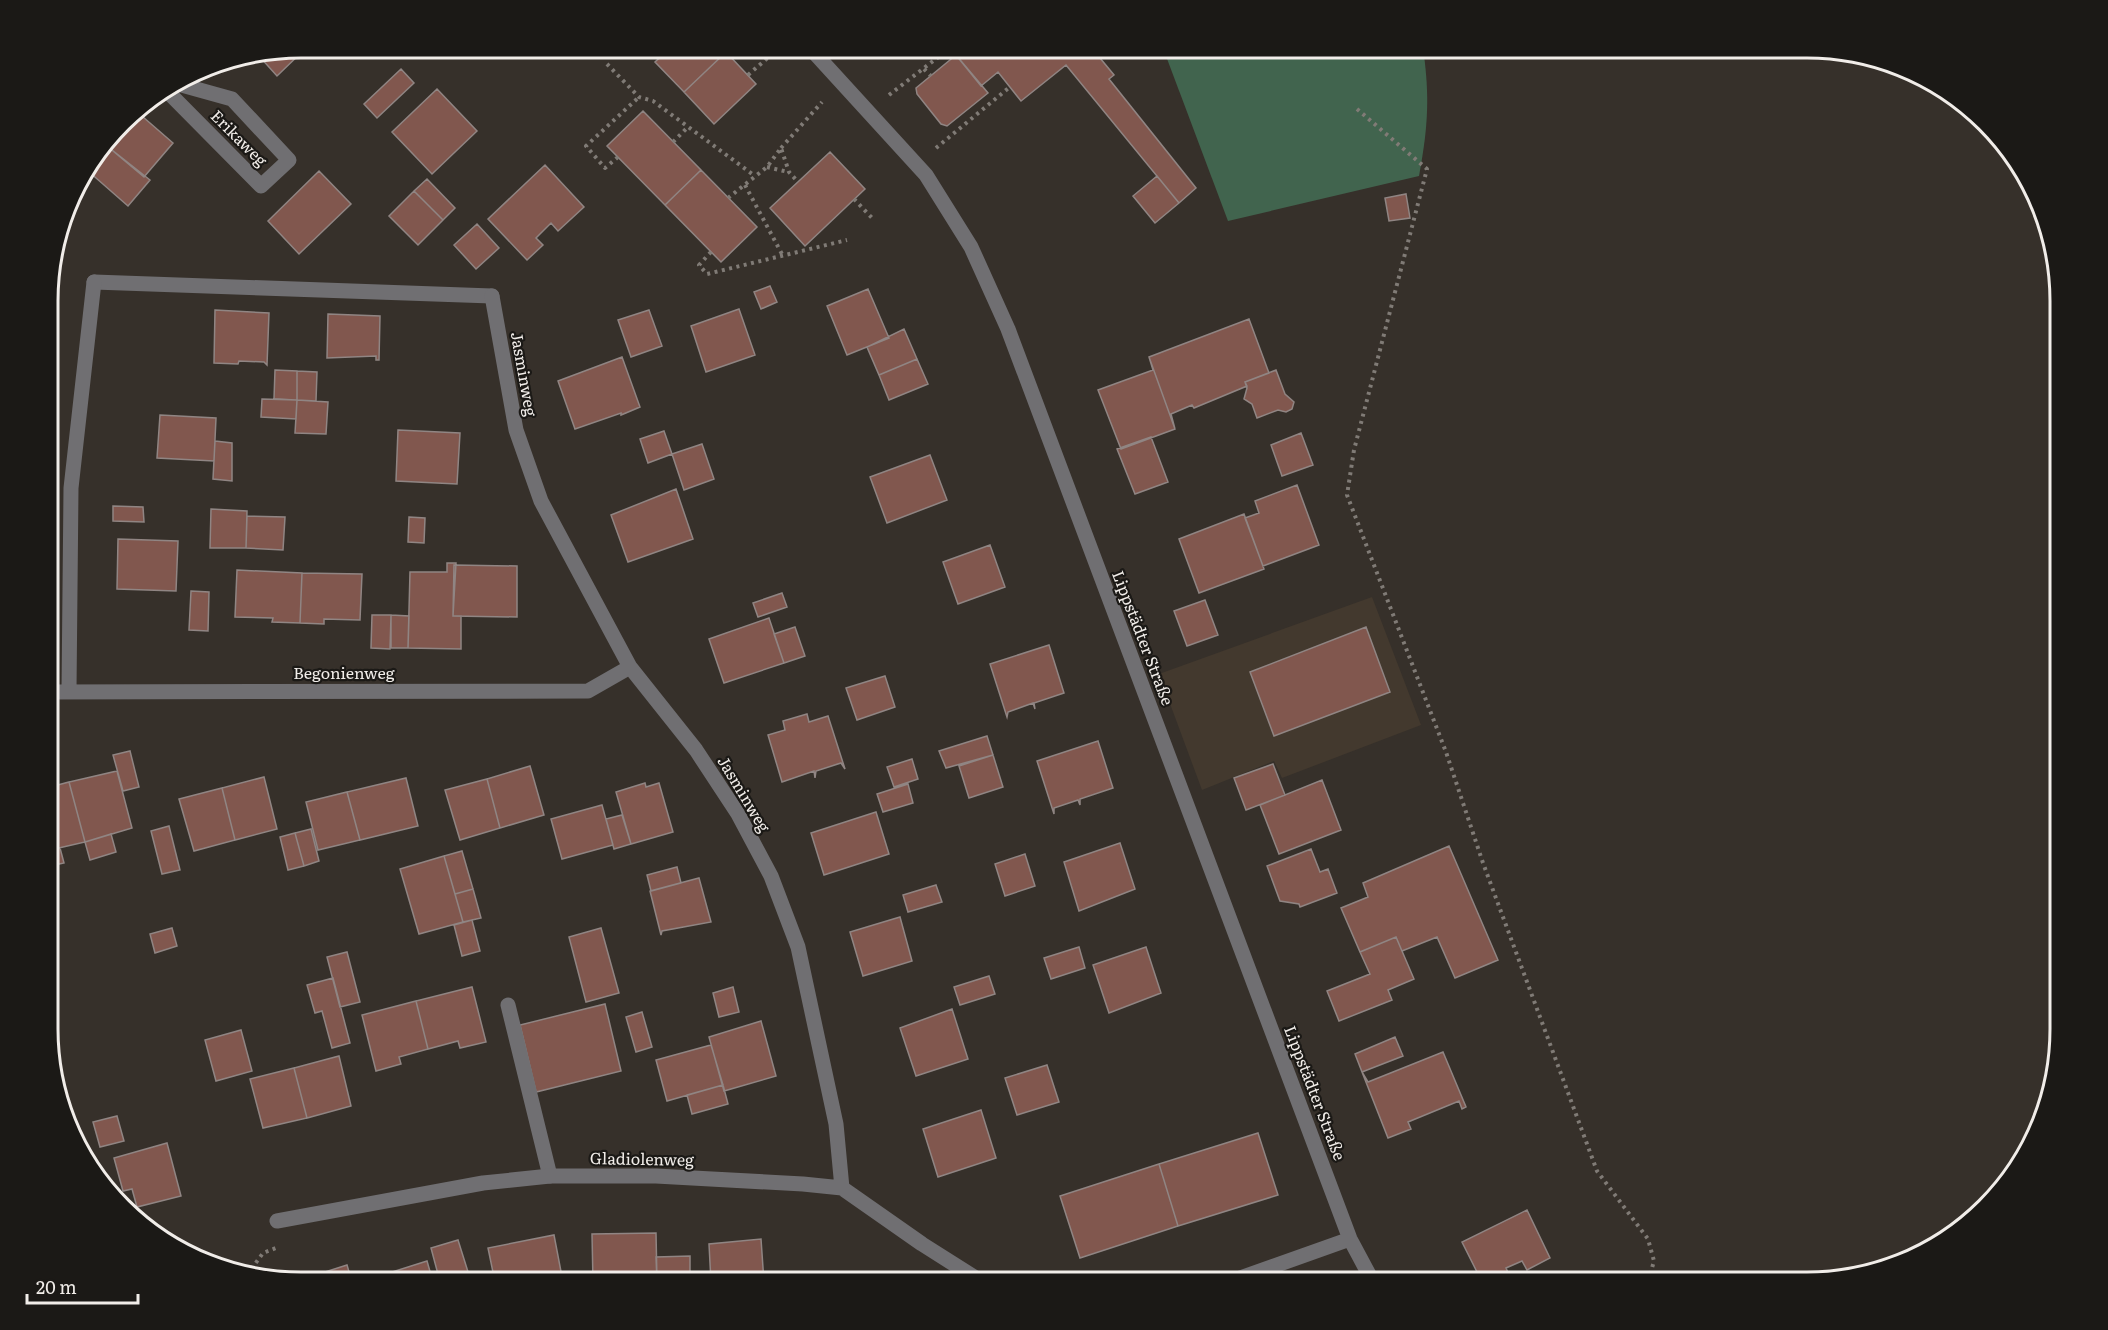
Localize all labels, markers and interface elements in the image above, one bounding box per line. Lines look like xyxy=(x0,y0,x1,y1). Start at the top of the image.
street label: Erikaweg xyxy=(206,103,274,171)
street label: Jasminweg xyxy=(506,330,544,418)
street label: Lippstädter Straße xyxy=(1107,567,1181,708)
street label: Begonienweg xyxy=(293,660,395,684)
street label: Jasminweg xyxy=(713,751,777,836)
street label: Lippstädter Straße xyxy=(1279,1022,1353,1163)
street label: Gladiolenweg xyxy=(590,1145,694,1171)
scale bar xyxy=(27,1267,138,1305)
text: 20 m xyxy=(36,1273,77,1300)

